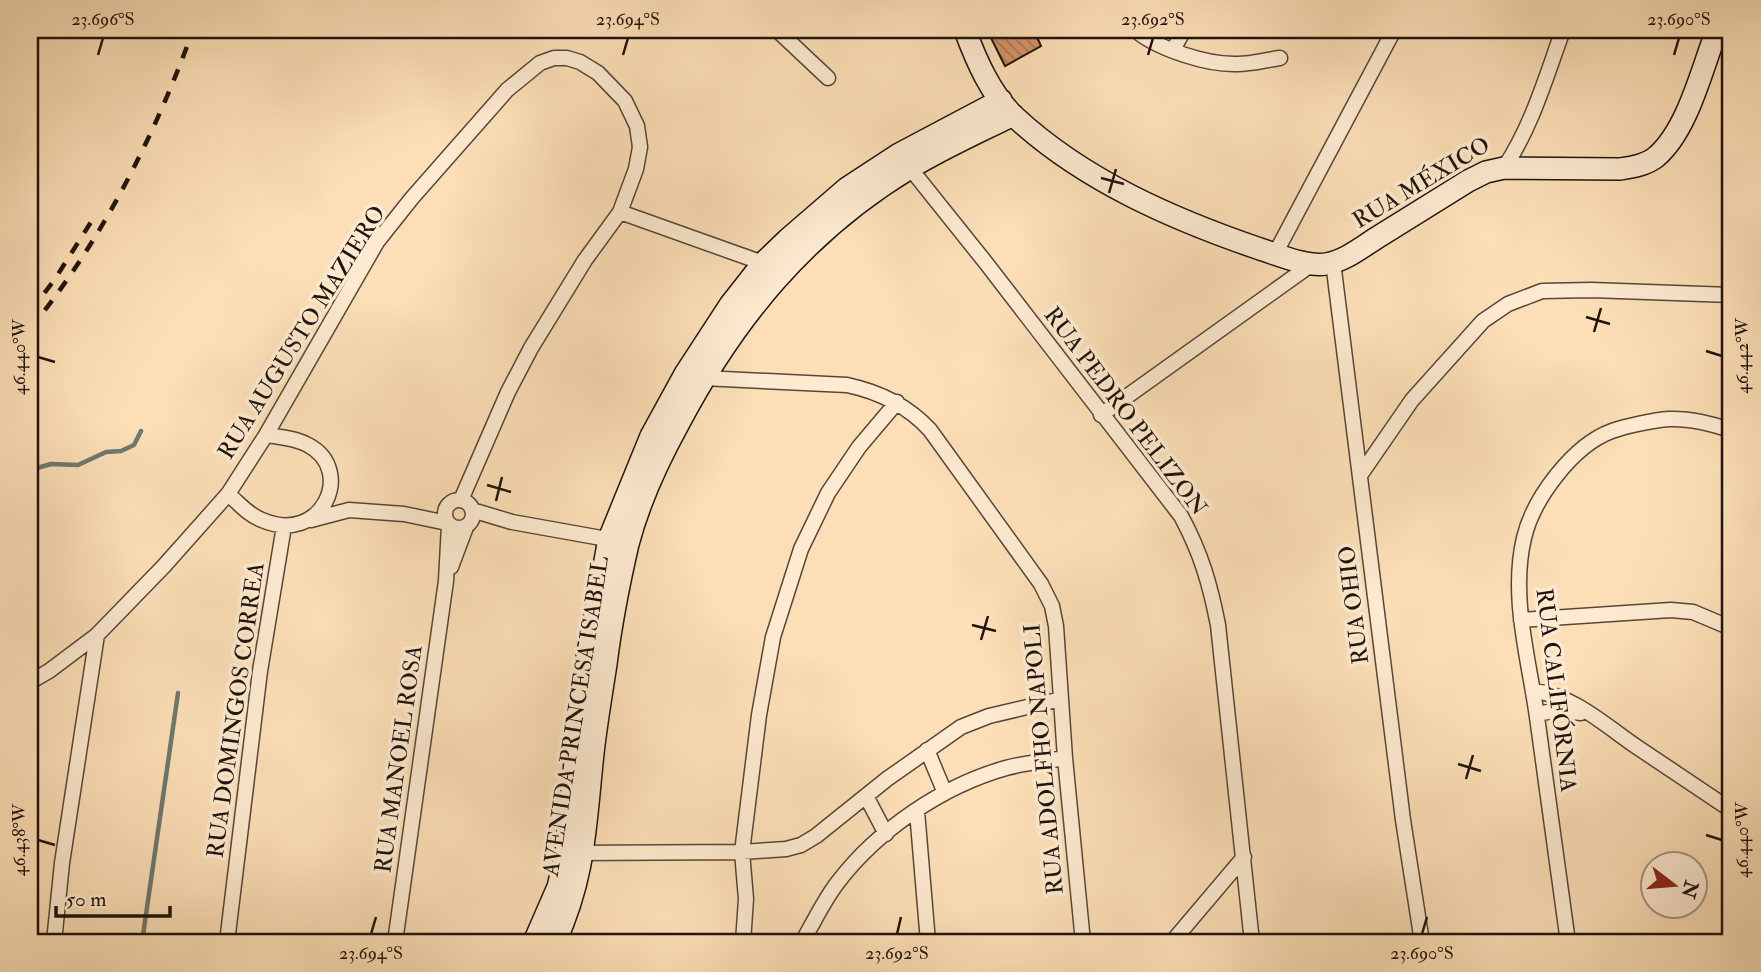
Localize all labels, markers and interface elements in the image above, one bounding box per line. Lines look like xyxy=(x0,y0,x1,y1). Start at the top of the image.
text: 23.696°S xyxy=(71,8,135,31)
text: 23.694°S xyxy=(596,8,660,31)
text: 23.692°S xyxy=(1121,8,1185,31)
text: 23.690°S xyxy=(1647,8,1711,31)
street label: RUA MÉXICO xyxy=(1347,130,1495,235)
street label: RUA AUGUSTO MAZIERO xyxy=(211,200,392,465)
street label: RUA PEDRO PELIZON xyxy=(1038,301,1214,522)
text: 46.442°W xyxy=(1731,317,1754,394)
text: 46.440°W xyxy=(8,318,31,395)
street label: RUA OHIO xyxy=(1332,544,1375,666)
street label: AVENIDA PRINCESA ISABEL xyxy=(536,554,615,879)
street label: RUA DOMINGOS CORREA xyxy=(200,560,271,860)
street label: RUA CALIFÓRNIA xyxy=(1530,586,1583,794)
street label: RUA ADOLFHO NAPOLI xyxy=(1017,622,1070,896)
street label: RUA MANOEL ROSA xyxy=(368,643,429,875)
text: 46.440°W xyxy=(1731,801,1754,878)
text: 46.438°W xyxy=(8,803,31,876)
north arrow xyxy=(1638,850,1708,920)
scale bar xyxy=(56,874,170,918)
text: N xyxy=(1675,877,1704,902)
text: 50 m xyxy=(66,886,107,913)
text: 23.694°S xyxy=(339,942,403,965)
text: 23.692°S xyxy=(865,942,929,965)
text: 23.690°S xyxy=(1390,942,1454,965)

